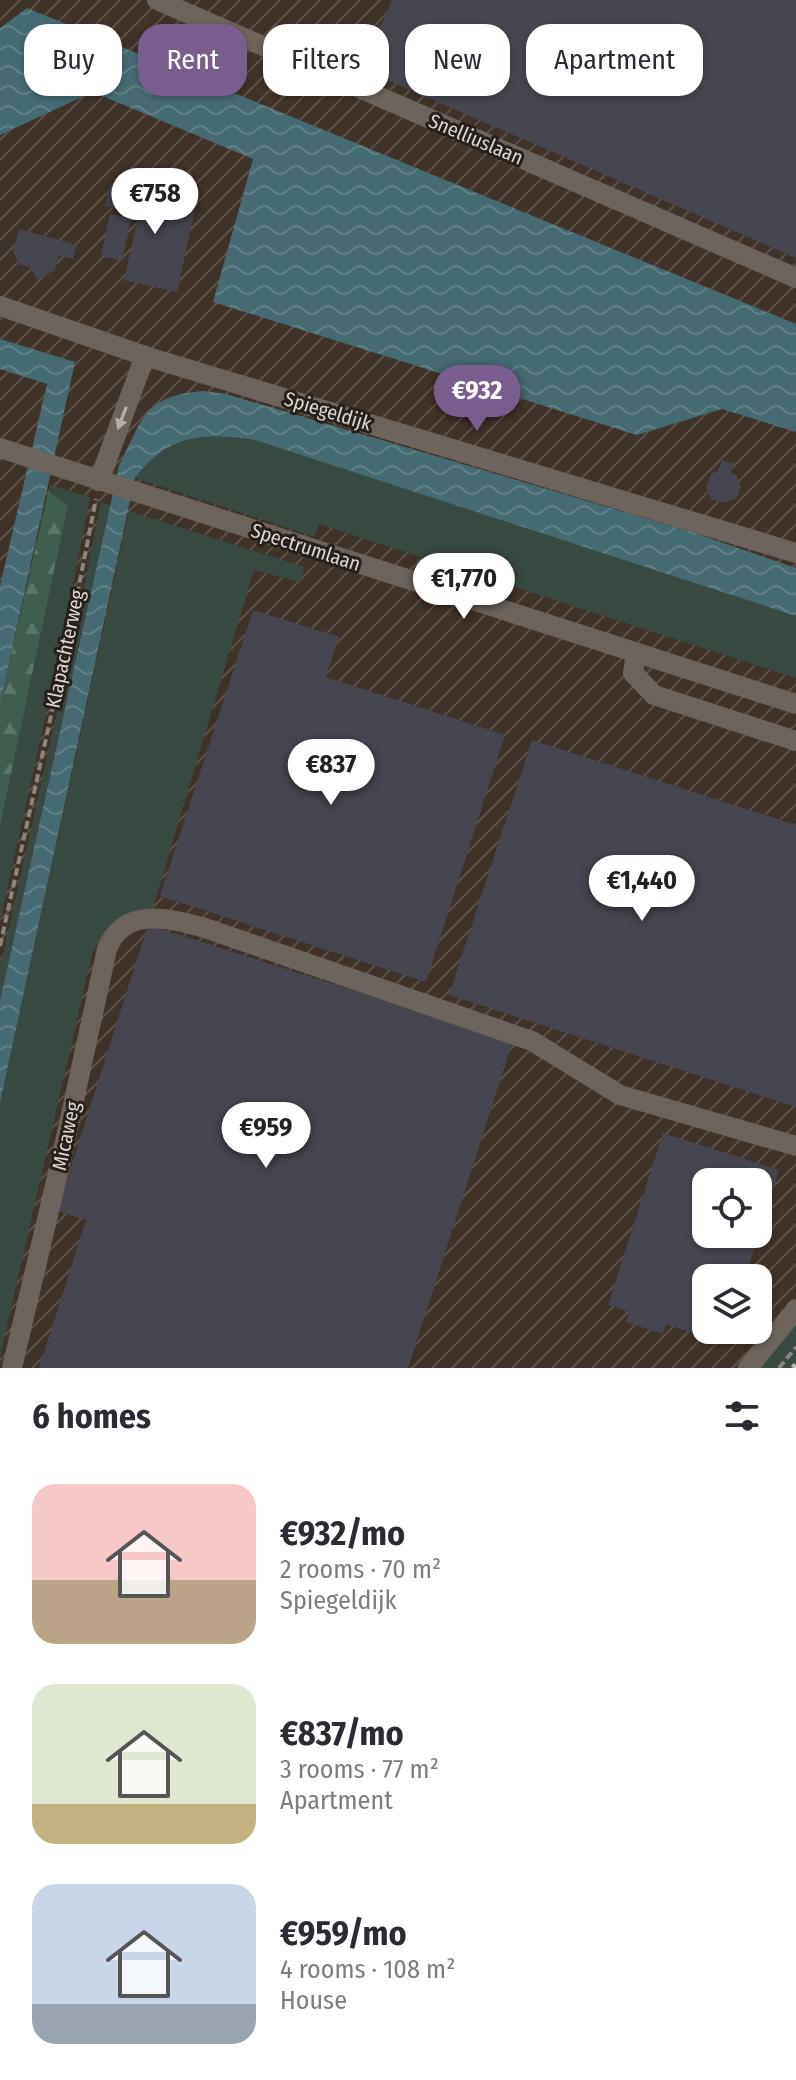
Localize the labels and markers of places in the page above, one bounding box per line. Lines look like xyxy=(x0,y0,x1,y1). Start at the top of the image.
pin: €758 xyxy=(108,168,202,236)
pin: €932 xyxy=(430,365,524,433)
pin: €1,770 xyxy=(399,553,529,621)
pin: €837 xyxy=(284,739,378,807)
pin: €1,440 xyxy=(577,855,707,923)
pin: €959 xyxy=(219,1102,313,1170)

